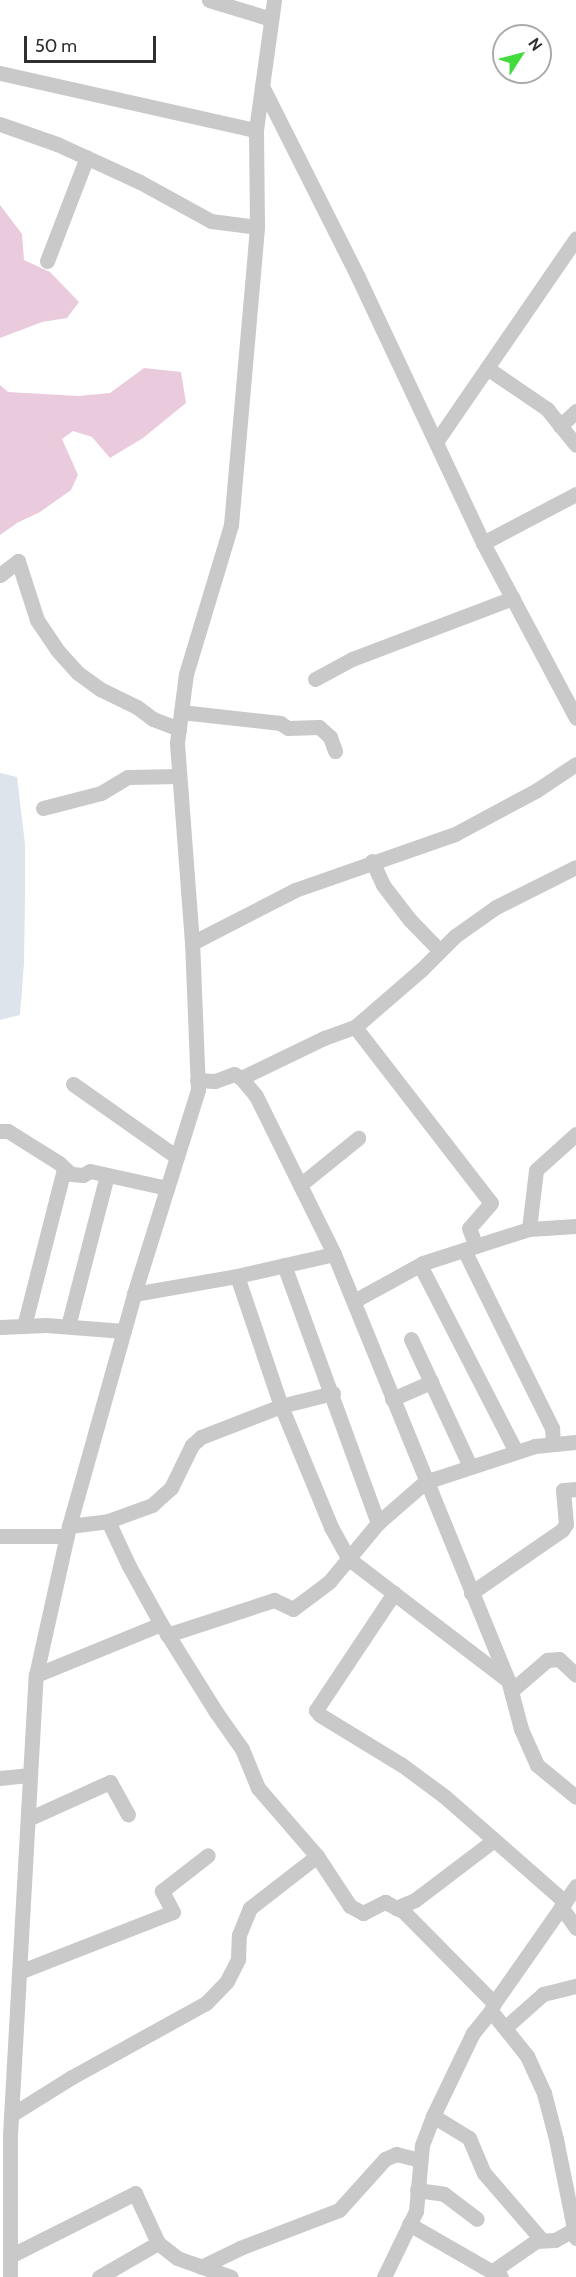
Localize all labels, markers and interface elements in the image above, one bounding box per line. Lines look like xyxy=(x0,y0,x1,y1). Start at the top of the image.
scale bar xyxy=(27,24,159,62)
north arrow xyxy=(492,24,552,84)
text: N xyxy=(524,34,546,54)
text: 50 m xyxy=(35,35,77,57)

